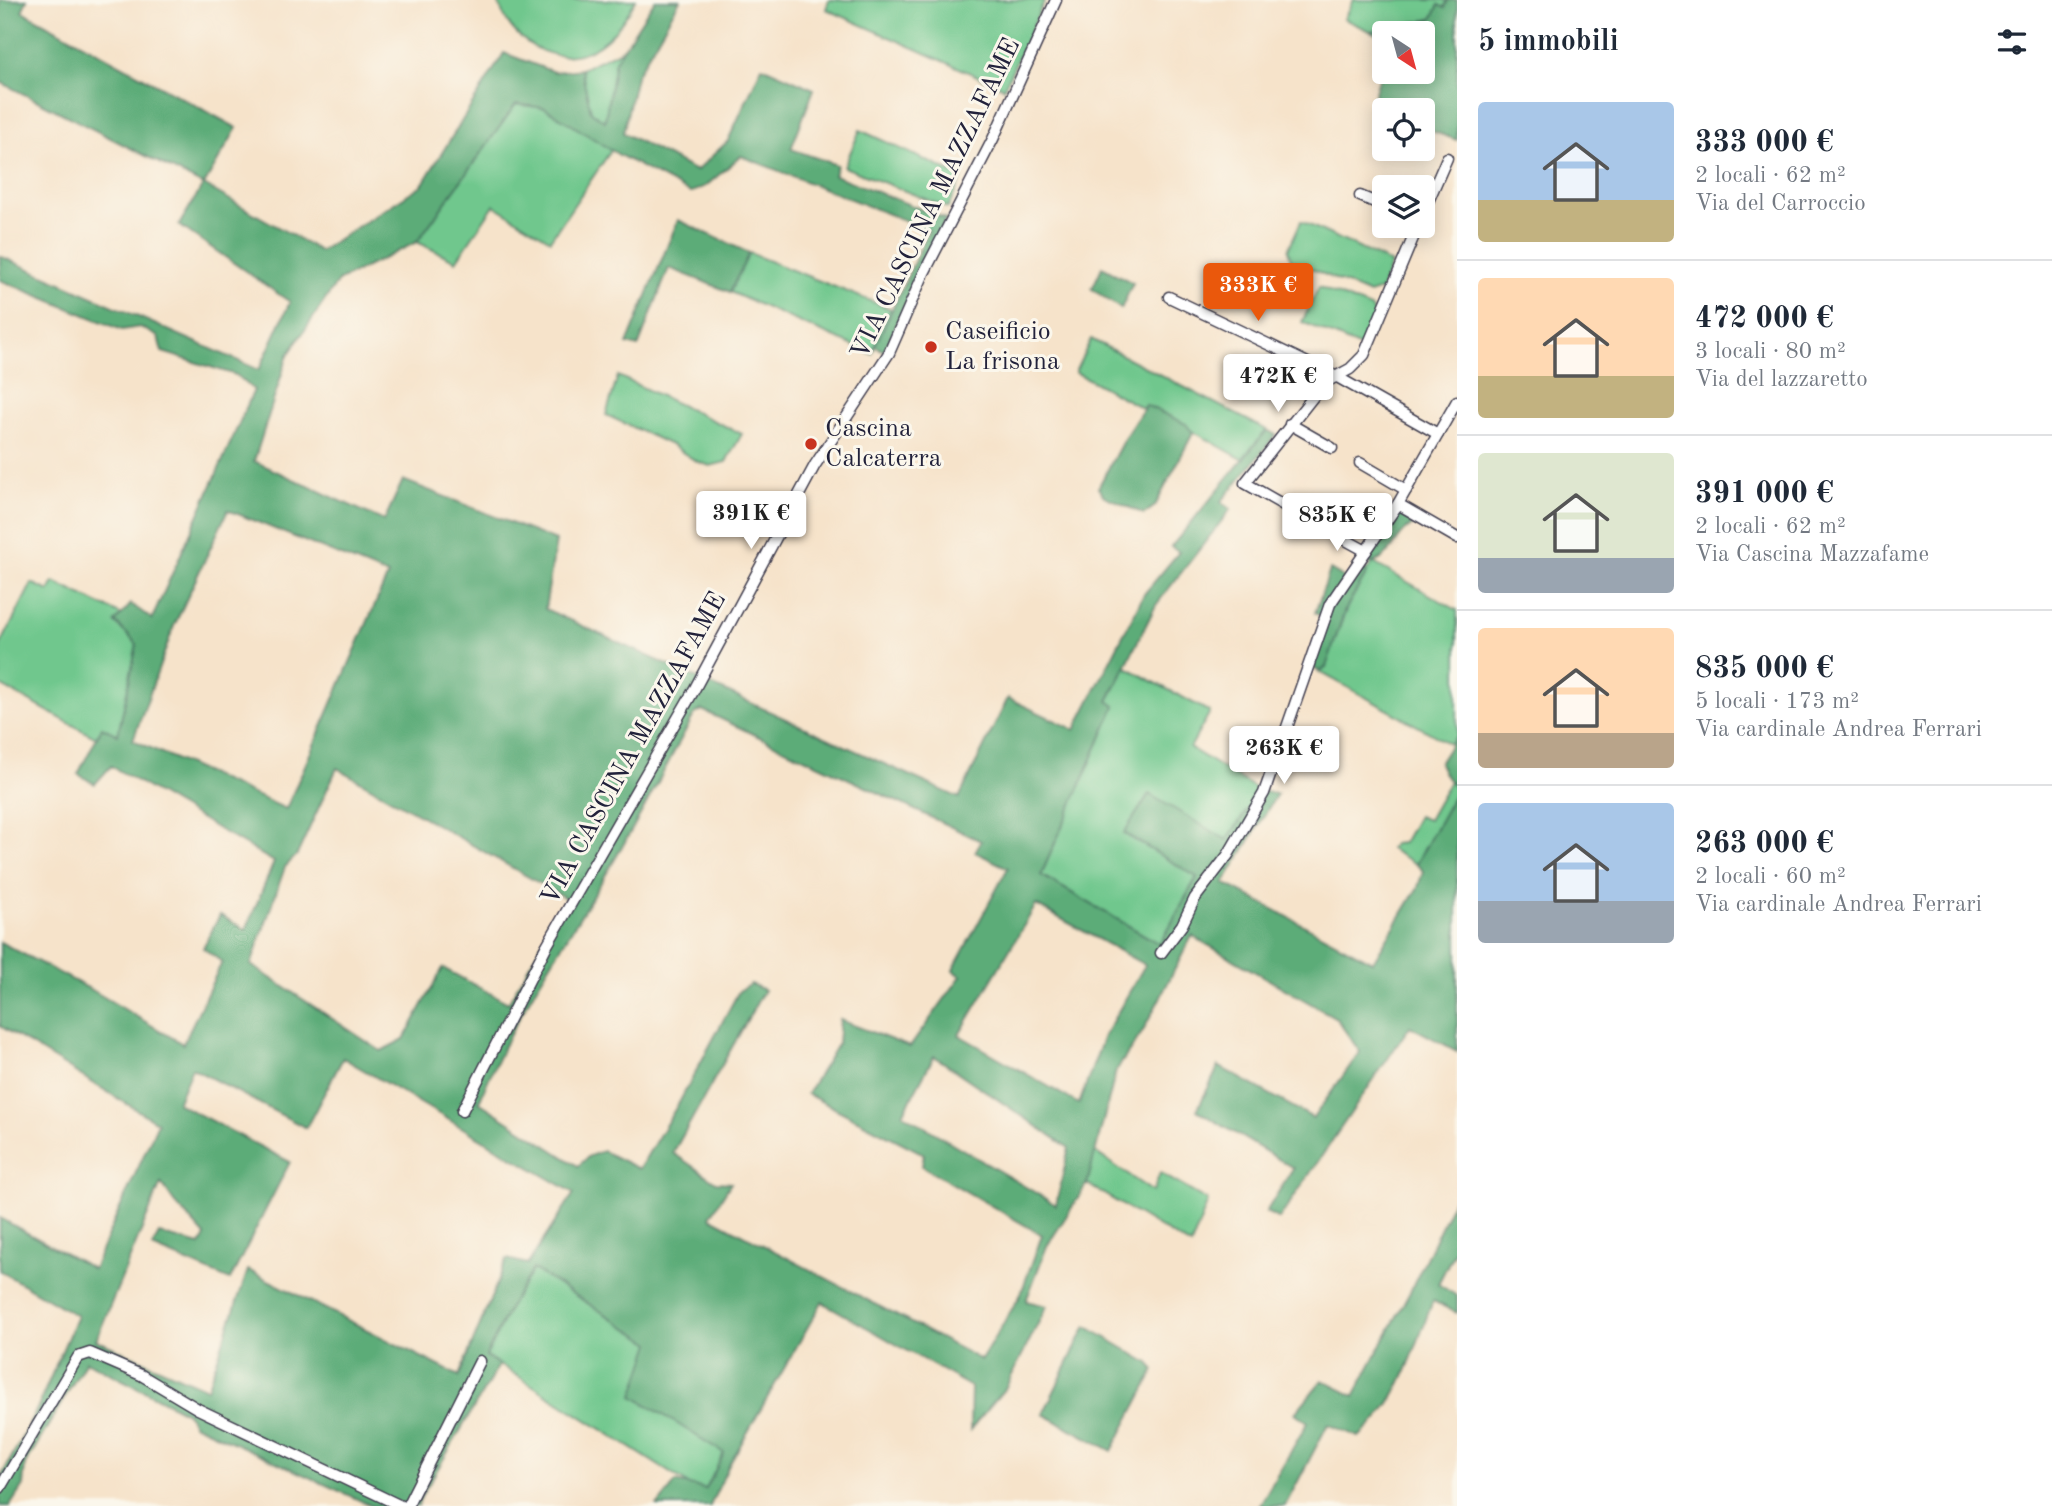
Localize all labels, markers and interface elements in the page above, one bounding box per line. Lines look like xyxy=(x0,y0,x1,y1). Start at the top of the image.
north arrow xyxy=(1372,21,1435,84)
map controls xyxy=(1372,21,1435,238)
icon: filters xyxy=(1993,23,2031,61)
text: 5 immobili xyxy=(1478,27,1619,57)
street label: VIA CASCINA MAZZAFAME xyxy=(847,34,1025,364)
button: locate xyxy=(1372,98,1435,161)
text: 333 000 € xyxy=(1695,128,1834,158)
icon: home xyxy=(1534,130,1618,214)
text: 2 locali · 62 m² xyxy=(1695,164,1846,187)
button: layers xyxy=(1372,175,1435,238)
text: Via del Carroccio xyxy=(1695,192,1866,215)
pin: 333K € xyxy=(1201,264,1315,323)
text: 333K € xyxy=(1219,274,1297,297)
text: 472 000 € xyxy=(1695,304,1834,334)
icon: home xyxy=(1534,306,1618,390)
place label: Caseificio La frisona xyxy=(945,319,1060,375)
marker: Caseificio La frisona xyxy=(923,339,939,355)
text: 3 locali · 80 m² xyxy=(1695,340,1846,363)
pin: 472K € xyxy=(1221,354,1335,414)
text: 472K € xyxy=(1239,365,1317,388)
text: Via del lazzaretto xyxy=(1695,368,1868,391)
place label: Cascina Calcaterra xyxy=(825,416,942,472)
marker: Cascina Calcaterra xyxy=(803,436,819,452)
text: 391 000 € xyxy=(1695,479,1834,509)
icon: home xyxy=(1534,481,1618,565)
pin: 391K € xyxy=(694,491,808,551)
pin: 835K € xyxy=(1280,494,1394,553)
text: 391K € xyxy=(712,502,790,525)
text: 835K € xyxy=(1298,504,1376,527)
text: 2 locali · 62 m² xyxy=(1695,515,1846,538)
text: Via Cascina Mazzafame xyxy=(1695,543,1929,566)
street label: VIA CASCINA MAZZAFAME xyxy=(537,588,731,910)
text: 835 000 € xyxy=(1695,654,1834,684)
icon: home xyxy=(1534,656,1618,740)
text: 5 locali · 173 m² xyxy=(1695,690,1859,713)
text: Via cardinale Andrea Ferrari xyxy=(1695,718,1982,741)
pin: 263K € xyxy=(1227,726,1341,786)
text: 263K € xyxy=(1245,737,1323,760)
text: 263 000 € xyxy=(1695,829,1834,859)
icon: home xyxy=(1534,831,1618,915)
text: 2 locali · 60 m² xyxy=(1695,865,1846,888)
text: Via cardinale Andrea Ferrari xyxy=(1695,893,1982,916)

